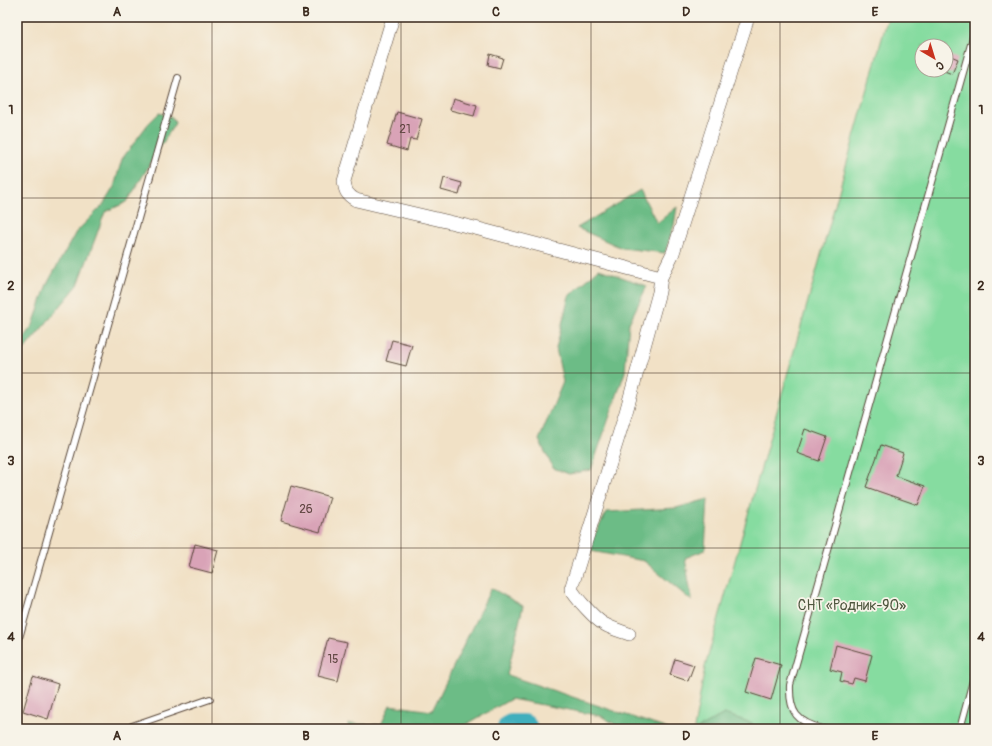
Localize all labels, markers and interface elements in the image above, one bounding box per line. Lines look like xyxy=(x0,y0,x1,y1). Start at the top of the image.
text: A xyxy=(113,4,122,20)
text: B xyxy=(302,4,310,20)
text: C xyxy=(492,4,500,20)
text: D xyxy=(682,4,690,20)
text: E xyxy=(872,4,879,20)
north arrow xyxy=(914,38,954,78)
text: С xyxy=(933,58,947,73)
text: 1 xyxy=(8,102,14,118)
text: 1 xyxy=(978,102,984,118)
house number: 21 xyxy=(399,122,411,137)
text: 2 xyxy=(7,278,15,294)
text: 2 xyxy=(977,278,985,294)
text: 3 xyxy=(7,453,15,469)
text: 3 xyxy=(977,453,985,469)
house number: 26 xyxy=(299,502,313,517)
park label: СНТ «Родник-90» xyxy=(798,597,906,614)
text: 4 xyxy=(7,629,15,645)
text: 4 xyxy=(977,629,985,645)
house number: 15 xyxy=(327,652,339,667)
text: A xyxy=(113,728,122,744)
text: B xyxy=(302,728,310,744)
text: C xyxy=(492,728,500,744)
text: D xyxy=(682,728,690,744)
text: E xyxy=(872,728,879,744)

